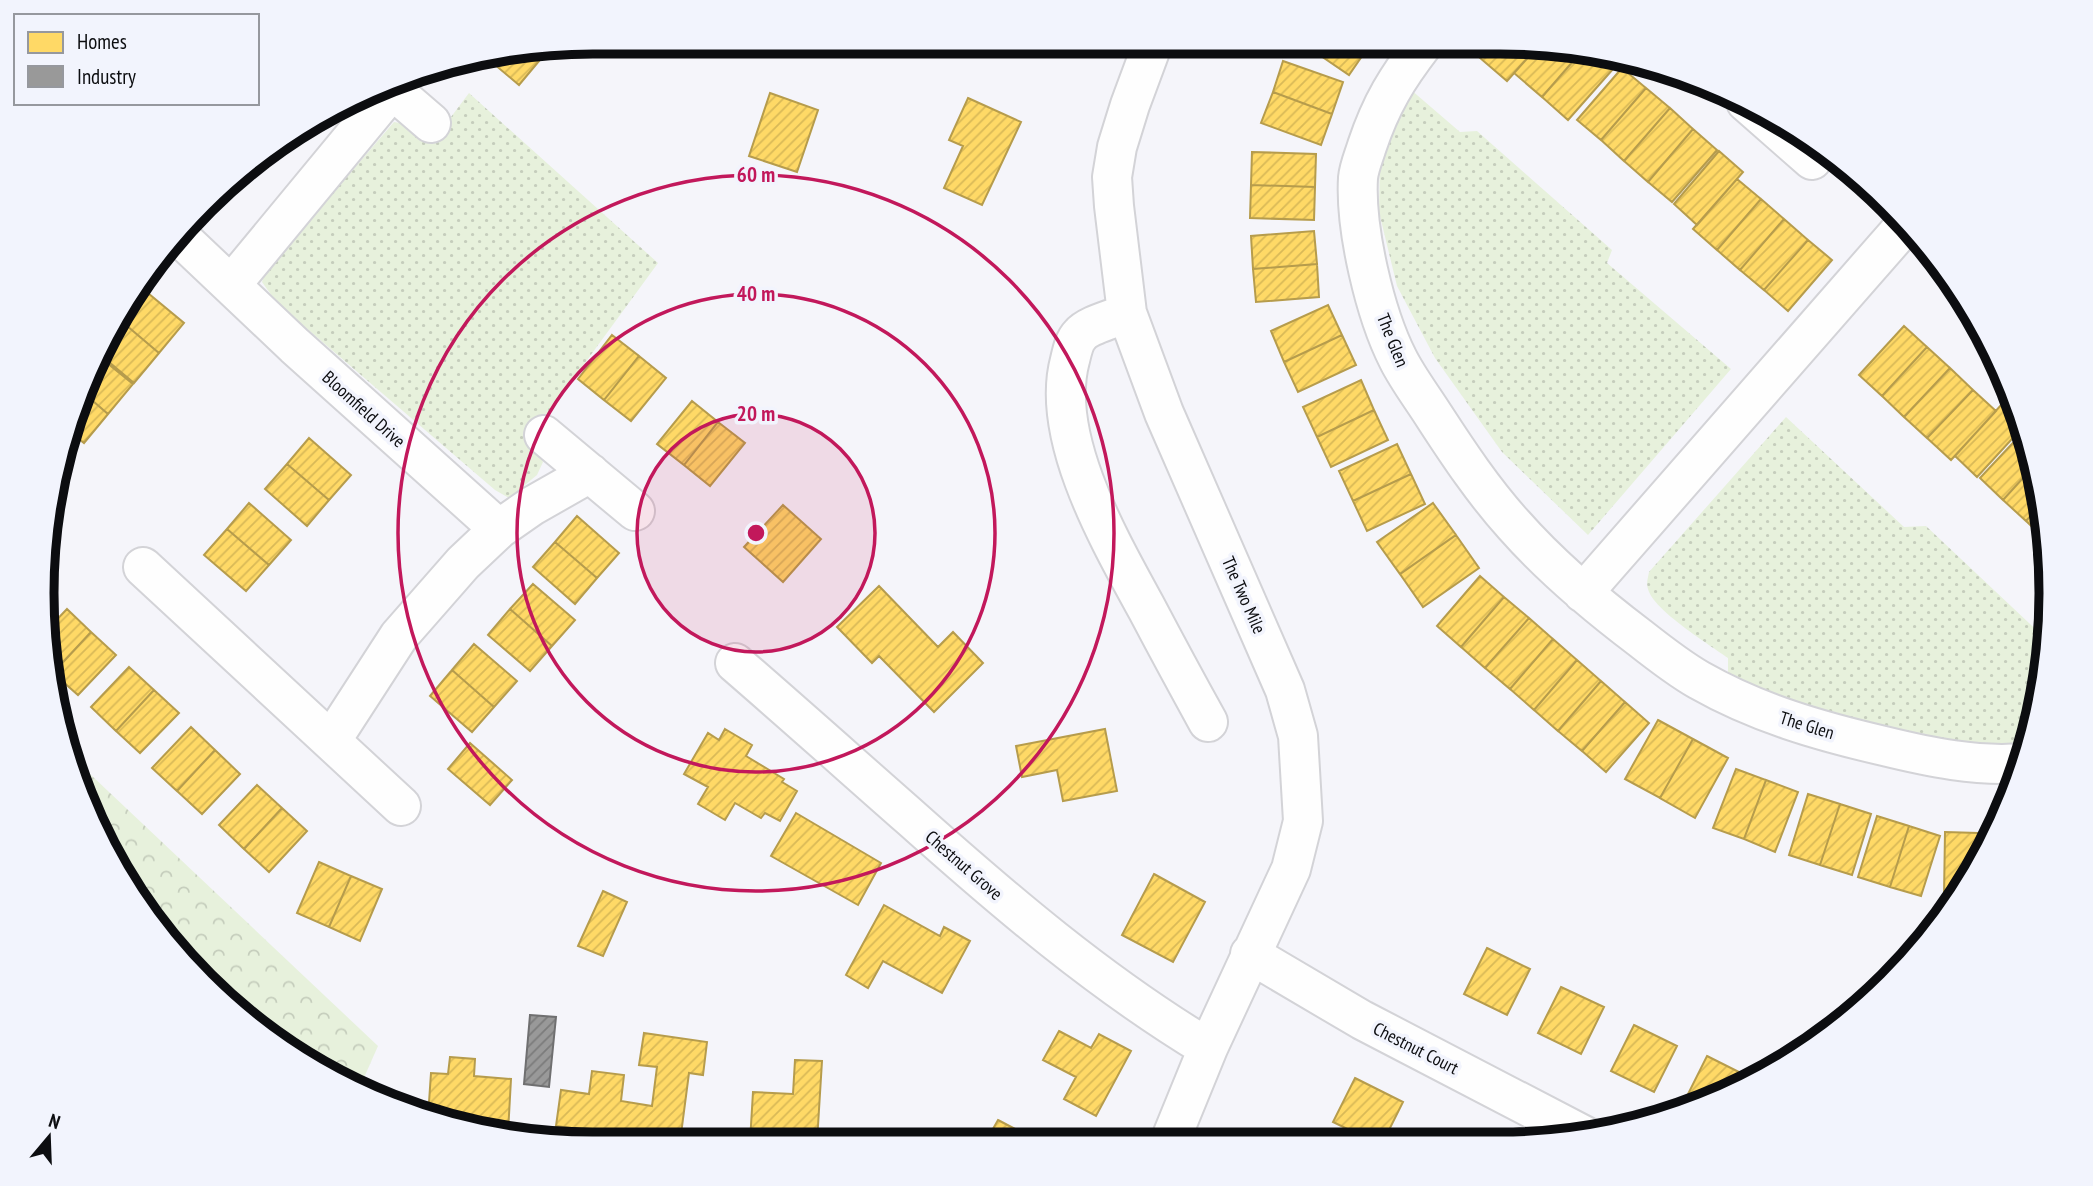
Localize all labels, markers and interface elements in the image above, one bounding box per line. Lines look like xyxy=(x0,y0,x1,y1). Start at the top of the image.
legend xyxy=(14,14,259,105)
text: Homes xyxy=(77,28,127,55)
text: Industry xyxy=(77,63,136,90)
text: 60 m xyxy=(737,161,775,188)
text: 40 m xyxy=(737,280,775,307)
street label: The Glen xyxy=(1372,310,1414,370)
street label: Bloomfield Drive xyxy=(318,366,410,452)
text: 20 m xyxy=(737,400,775,427)
centre of rings xyxy=(744,521,768,545)
street label: The Two Mile xyxy=(1217,553,1271,637)
street label: The Glen xyxy=(1777,706,1837,744)
street label: Chestnut Grove xyxy=(921,825,1007,905)
street label: Chestnut Court xyxy=(1369,1017,1463,1079)
north arrow xyxy=(14,1102,84,1172)
text: N xyxy=(46,1108,63,1134)

